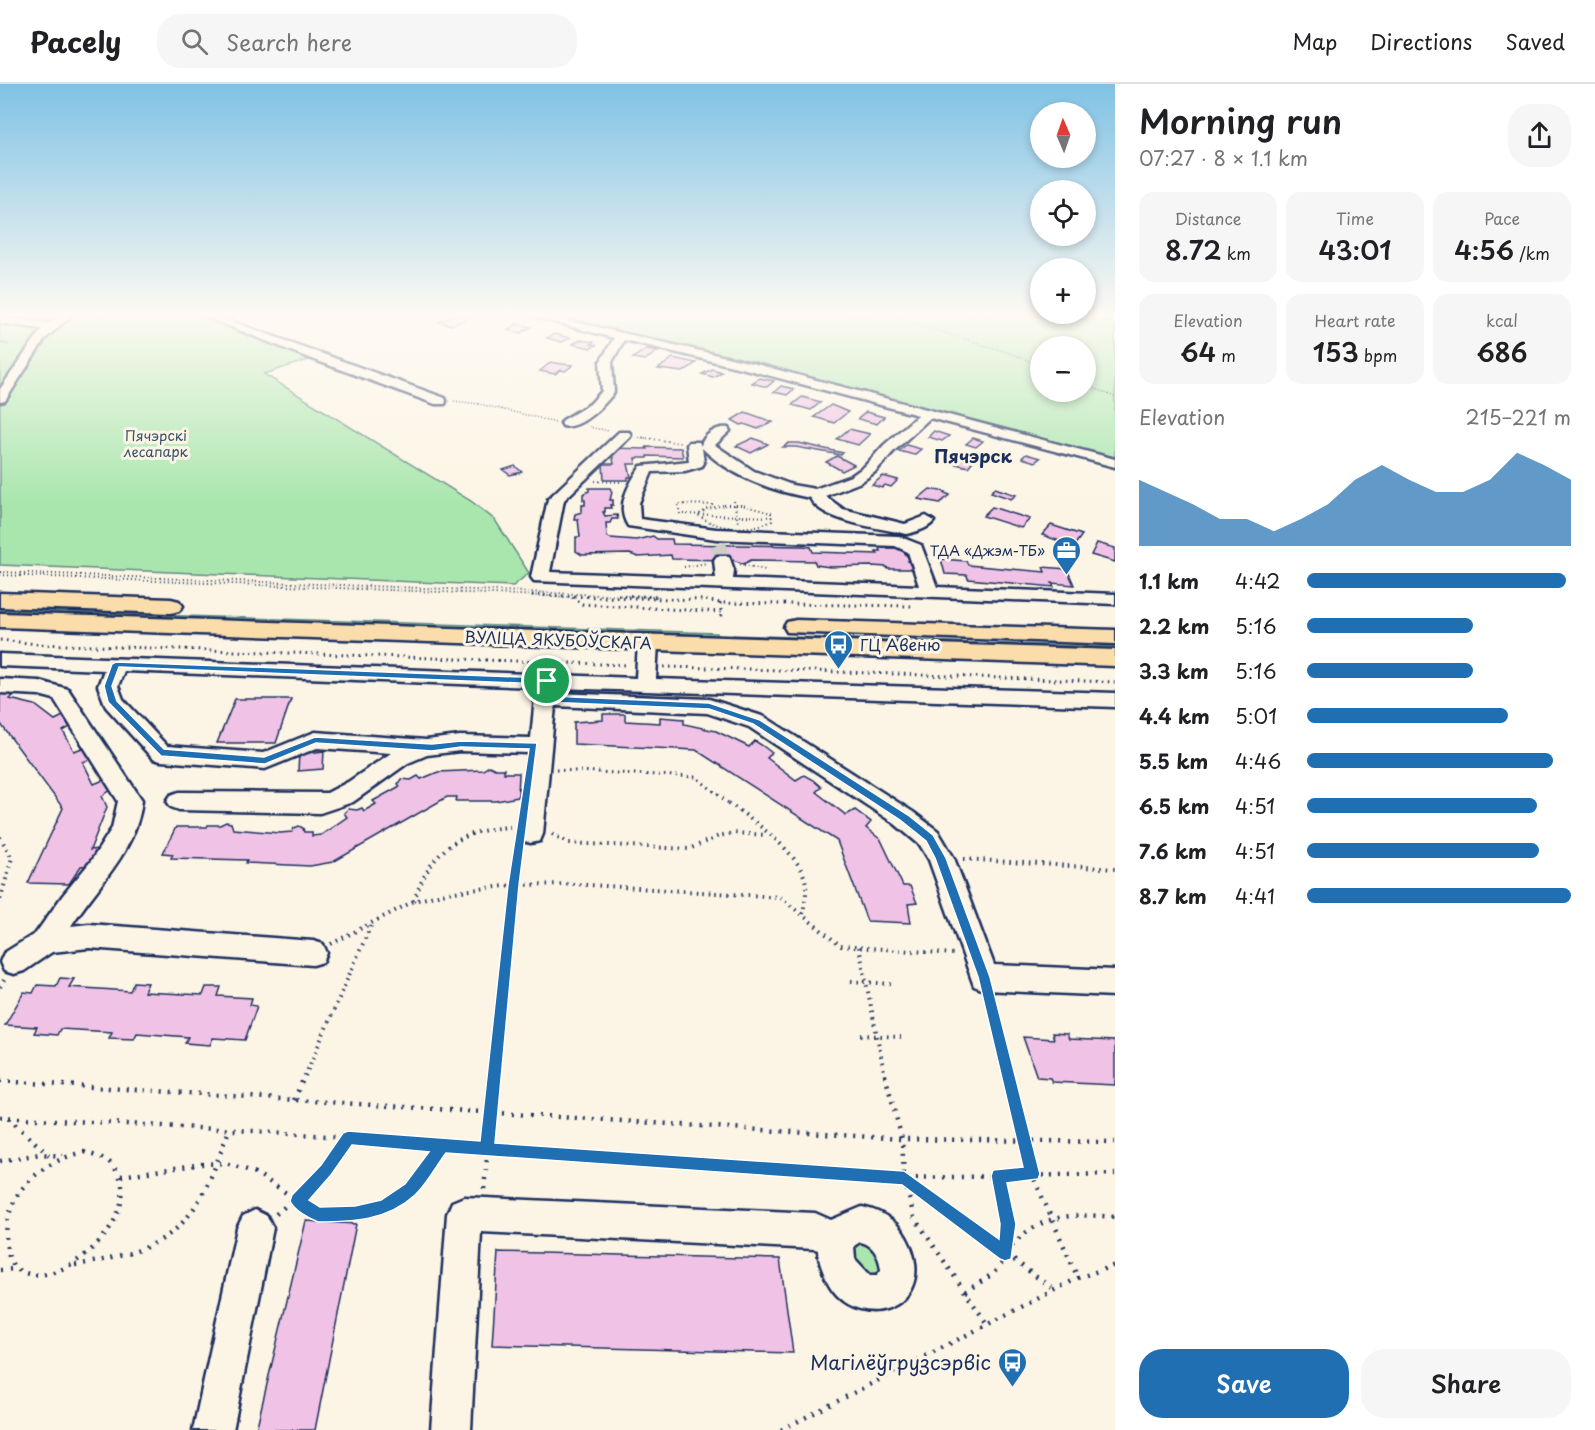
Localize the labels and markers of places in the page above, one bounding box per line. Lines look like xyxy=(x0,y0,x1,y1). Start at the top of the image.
office icon: ТДА «Джэм-ТБ» xyxy=(1050,534,1082,576)
place label: ТДА «Джэм-ТБ» xyxy=(930,540,1045,561)
bus stop icon: ГЦ Авеню xyxy=(823,628,855,670)
place label: ГЦ Авеню xyxy=(860,632,940,656)
pin xyxy=(521,655,572,706)
bus stop icon: Магілёўгрузсэрвіс xyxy=(996,1346,1028,1388)
place label: Магілёўгрузсэрвіс xyxy=(810,1347,991,1377)

